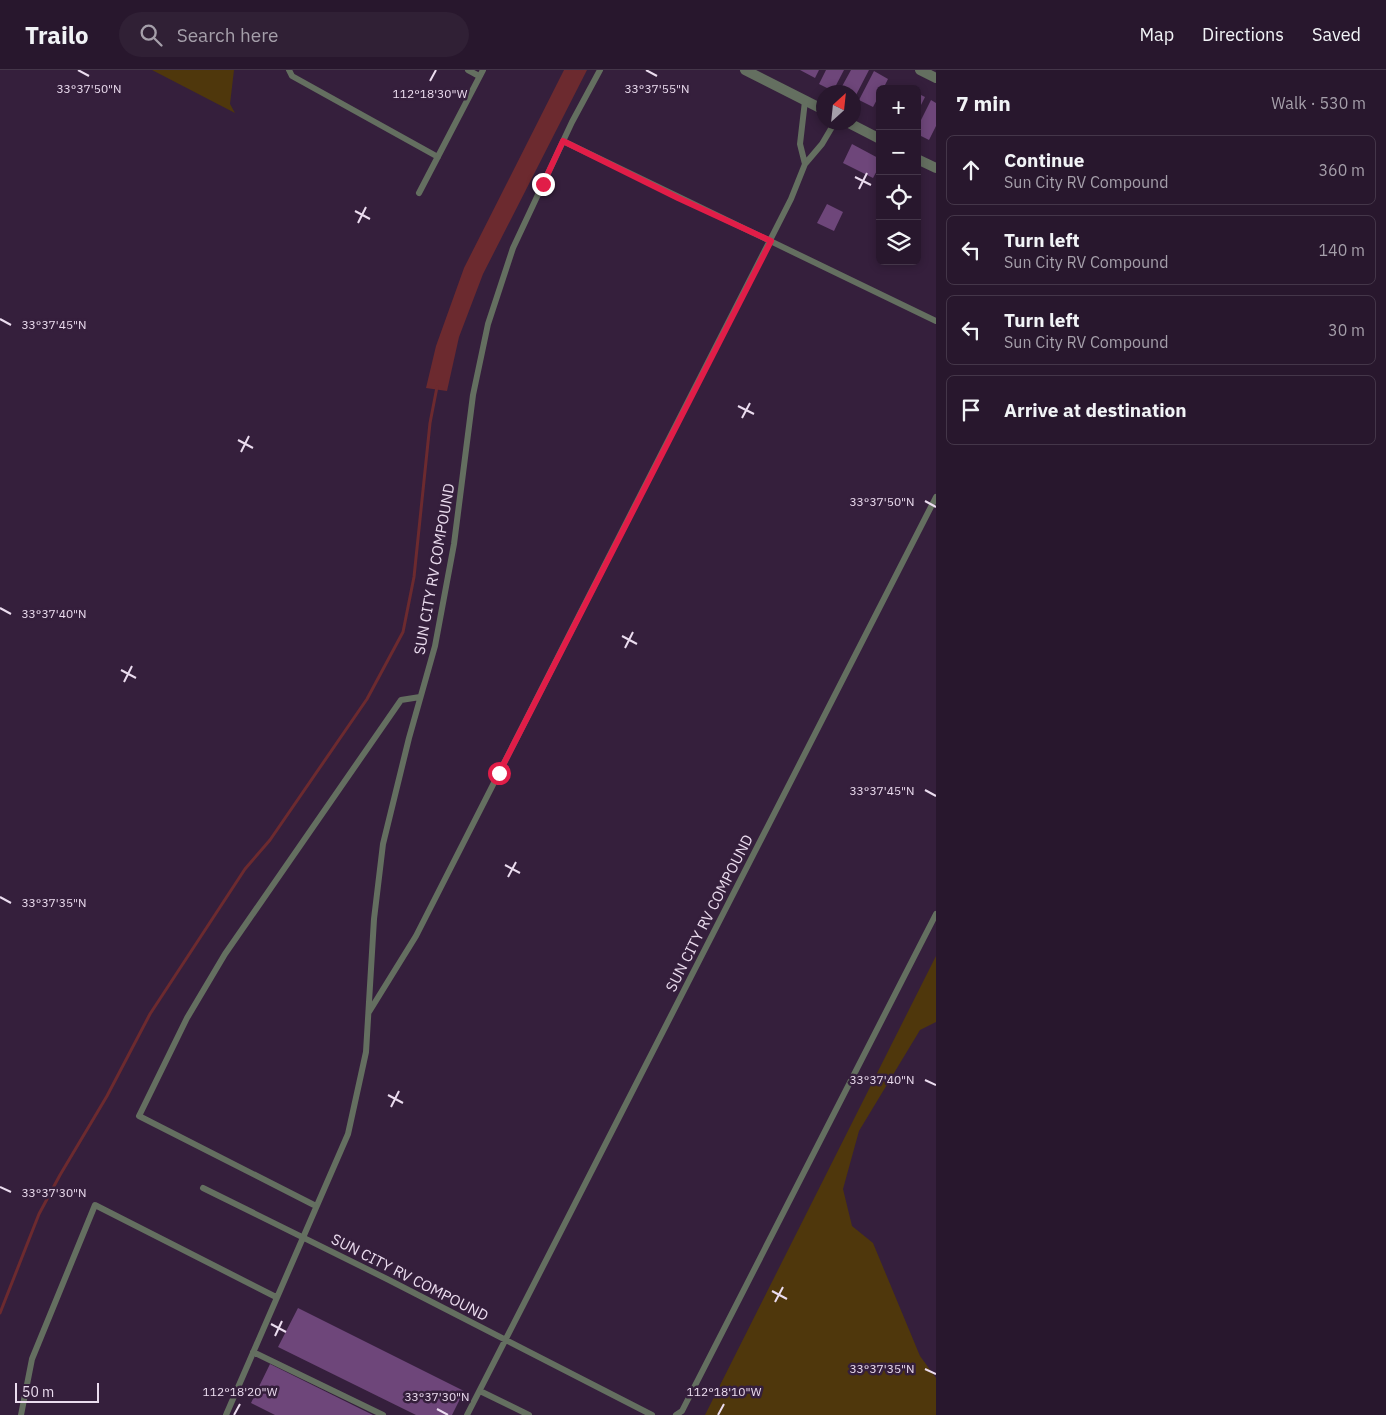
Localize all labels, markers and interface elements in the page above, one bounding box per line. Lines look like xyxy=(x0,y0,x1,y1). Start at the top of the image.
search box xyxy=(119,12,469,57)
text: Trailo xyxy=(25,19,89,51)
icon: search xyxy=(137,21,165,49)
text: Search here xyxy=(177,23,278,47)
text: Map xyxy=(1139,23,1174,46)
text: Directions xyxy=(1202,23,1284,46)
text: Saved xyxy=(1312,23,1361,46)
text: 33°37'50"N xyxy=(56,81,122,96)
text: 33°37'55"N xyxy=(624,81,690,96)
north arrow xyxy=(816,85,861,130)
map controls xyxy=(876,85,921,265)
button: + xyxy=(876,85,921,130)
text: 112°18'30"W xyxy=(393,86,468,101)
text: 7 min xyxy=(956,89,1011,117)
text: Walk · 530 m xyxy=(1271,93,1366,113)
button: − xyxy=(876,130,921,175)
text: Continue xyxy=(1004,148,1084,172)
icon: ahead xyxy=(957,156,985,184)
text: 360 m xyxy=(1318,160,1365,180)
text: Sun City RV Compound xyxy=(1004,172,1168,192)
route end xyxy=(532,173,555,196)
button: locate xyxy=(876,175,921,220)
button: layers xyxy=(876,220,921,265)
text: Turn left xyxy=(1004,228,1080,252)
icon: left xyxy=(957,236,985,264)
text: 140 m xyxy=(1318,240,1365,260)
text: Sun City RV Compound xyxy=(1004,252,1168,272)
text: Turn left xyxy=(1004,308,1080,332)
icon: left xyxy=(957,316,985,344)
text: 33°37'45"N xyxy=(21,317,87,332)
text: 30 m xyxy=(1328,320,1365,340)
text: Sun City RV Compound xyxy=(1004,332,1168,352)
icon: arrive xyxy=(957,396,985,424)
text: Arrive at destination xyxy=(1004,398,1187,422)
street label: SUN CITY RV COMPOUND xyxy=(410,482,458,656)
text: 33°37'50"N xyxy=(849,494,915,509)
text: 33°37'40"N xyxy=(21,606,87,621)
route start xyxy=(488,762,511,785)
text: 33°37'45"N xyxy=(849,783,915,798)
street label: SUN CITY RV COMPOUND xyxy=(661,831,757,995)
text: 33°37'35"N xyxy=(21,895,87,910)
text: 33°37'40"N xyxy=(849,1072,915,1087)
text: 33°37'30"N xyxy=(21,1185,87,1200)
street label: SUN CITY RV COMPOUND xyxy=(328,1229,492,1325)
text: 33°37'35"N xyxy=(849,1361,915,1376)
scale bar xyxy=(15,1380,99,1403)
text: 50 m xyxy=(22,1383,54,1401)
text: 112°18'20"W xyxy=(203,1384,278,1399)
text: 112°18'10"W xyxy=(687,1384,762,1399)
text: 33°37'30"N xyxy=(404,1389,470,1404)

